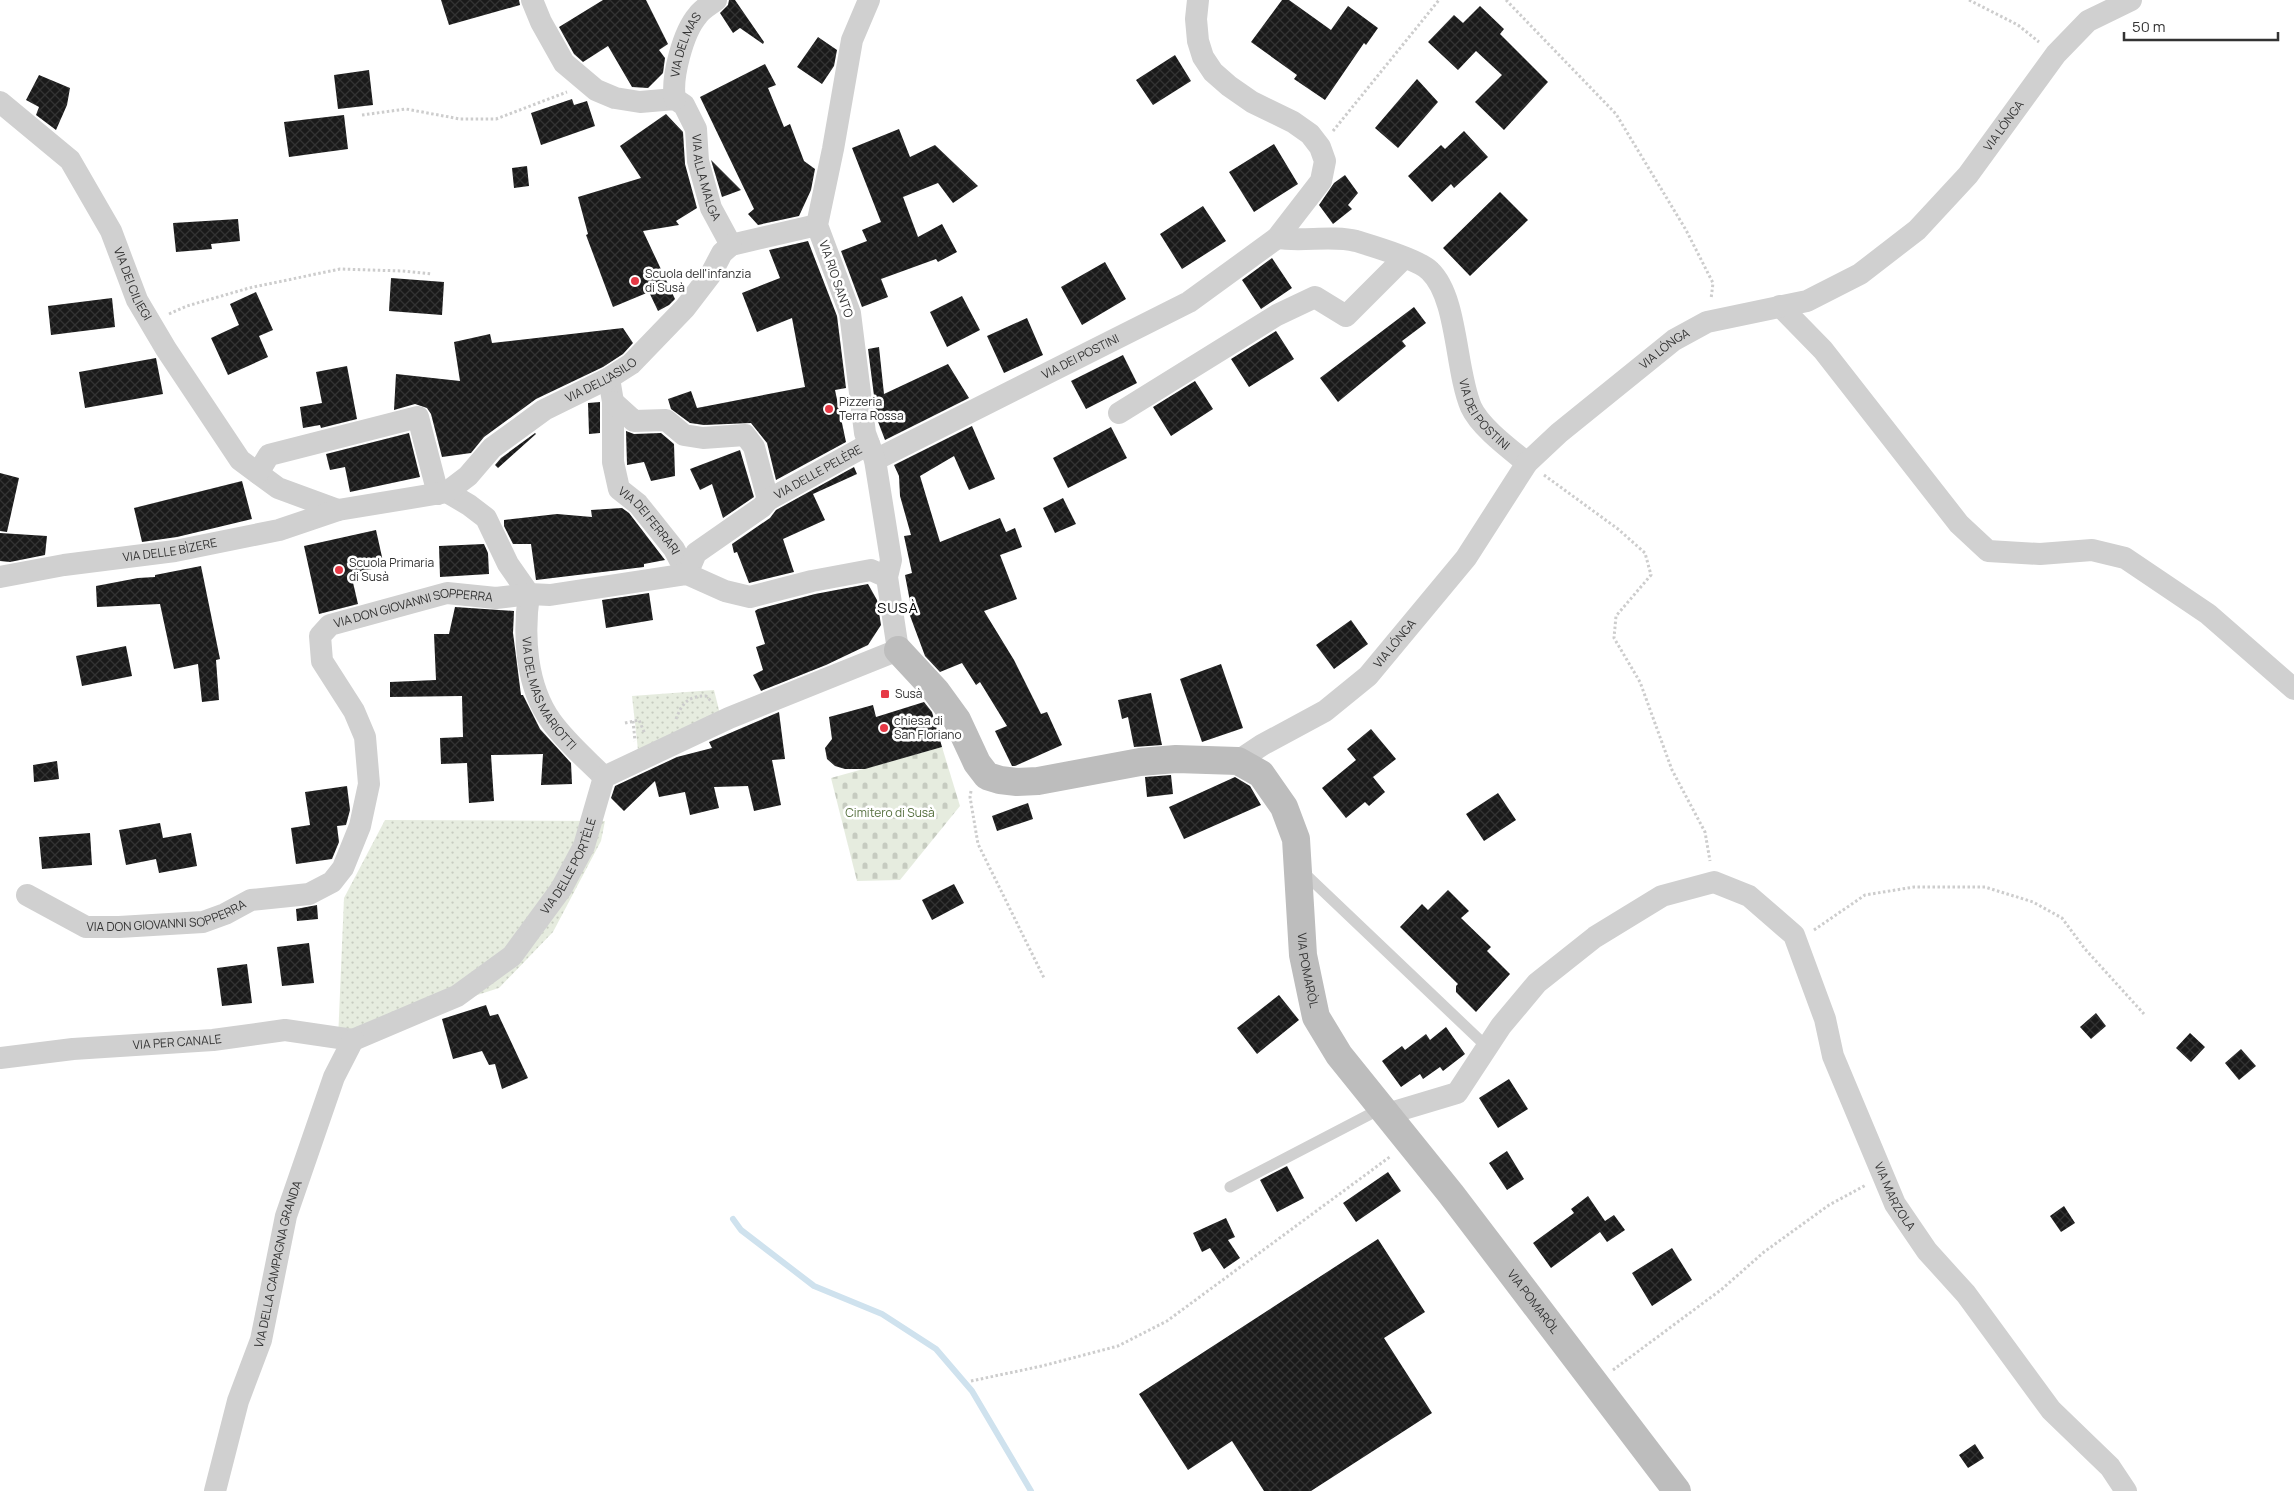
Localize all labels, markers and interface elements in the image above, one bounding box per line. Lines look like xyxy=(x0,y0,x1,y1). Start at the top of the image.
street label: VIA DEL MAS xyxy=(666,8,705,78)
scale bar xyxy=(2124,10,2278,42)
text: 50 m xyxy=(2132,16,2166,37)
street label: VIA LÓNGA xyxy=(1979,96,2028,154)
street label: VIA ALLA MALGA xyxy=(688,133,726,224)
street label: VIA RIO SANTO xyxy=(815,238,858,320)
street label: VIA DEI CILIEGI xyxy=(110,245,156,323)
place label: Scuola dell'infanzia di Susà xyxy=(645,265,751,296)
marker: Scuola dell'infanzia di Susà xyxy=(629,275,641,287)
street label: VIA LÓNGA xyxy=(1635,324,1693,373)
street label: VIA DEI POSTINI xyxy=(1039,330,1122,383)
street label: VIA DELL'ASILO xyxy=(562,354,641,406)
street label: VIA DEI POSTINI xyxy=(1455,377,1514,454)
place label: Pizzeria Terra Rossa xyxy=(839,393,904,424)
marker: Pizzeria Terra Rossa xyxy=(823,403,835,415)
street label: VIA DELLE PELÈRE xyxy=(771,440,865,503)
street label: VIA DEI FERRARI xyxy=(615,482,684,557)
street label: VIA DELLE BÌZERE xyxy=(122,534,219,566)
place label: Scuola Primaria di Susà xyxy=(349,554,434,585)
marker: Scuola Primaria di Susà xyxy=(333,564,345,576)
street label: VIA DON GIOVANNI SOPPERRA xyxy=(332,584,494,632)
district label: SUSÀ xyxy=(877,597,919,618)
street label: VIA LÓNGA xyxy=(1369,615,1420,671)
street label: VIA DEL MAS MARIOTTI xyxy=(518,636,581,753)
place label: Susà xyxy=(895,685,923,702)
marker: Susà xyxy=(879,688,891,700)
place label: chiesa di San Floriano xyxy=(894,712,962,743)
marker: chiesa di San Floriano xyxy=(878,722,890,734)
park label: Cimitero di Susà xyxy=(845,804,935,821)
street label: VIA DELLE PORTÈLE xyxy=(536,816,600,917)
street label: VIA DON GIOVANNI SOPPERRA xyxy=(86,895,249,935)
street label: VIA POMARÒL xyxy=(1294,932,1323,1009)
street label: VIA PER CANALE xyxy=(132,1030,223,1053)
street label: VIA MARZOLA xyxy=(1870,1160,1920,1234)
street label: VIA DELLA CAMPAGNA GRANDA xyxy=(250,1178,306,1350)
street label: VIA POMARÒL xyxy=(1504,1266,1563,1337)

